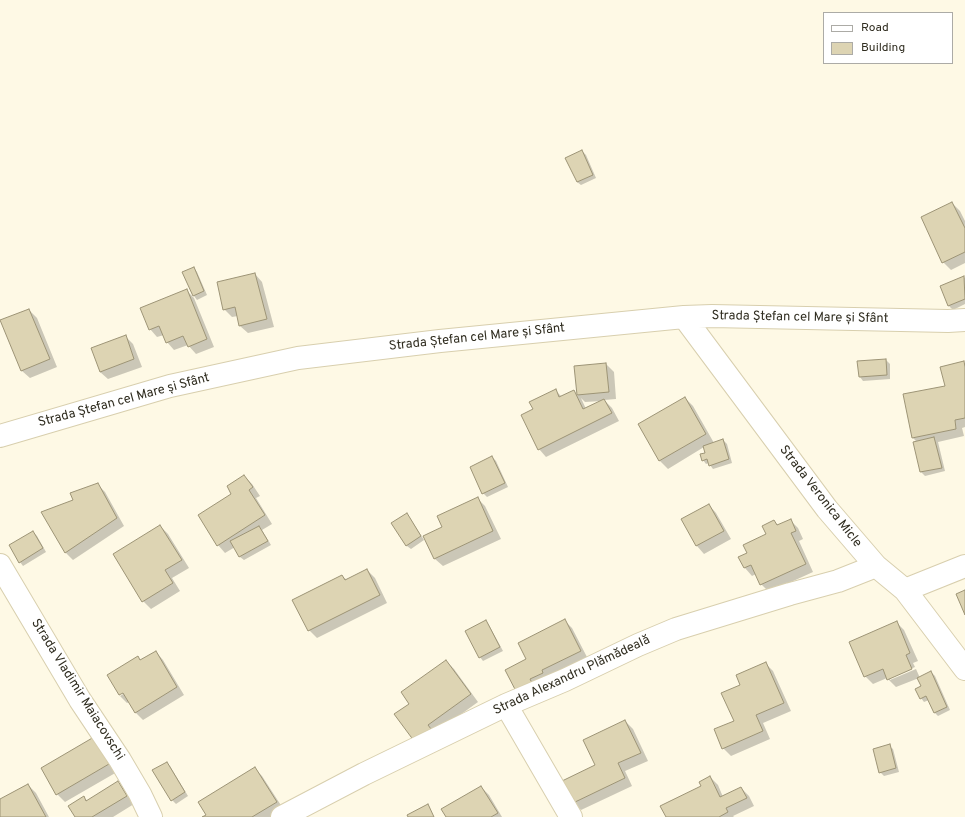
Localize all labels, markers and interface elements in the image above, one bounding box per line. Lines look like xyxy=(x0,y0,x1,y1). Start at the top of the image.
legend xyxy=(823,12,953,64)
text: Road xyxy=(861,20,889,36)
text: Building xyxy=(861,40,905,56)
street label: Strada Ștefan cel Mare și Sfânt xyxy=(711,309,889,327)
street label: Strada Ștefan cel Mare și Sfânt xyxy=(388,321,566,355)
street label: Strada Ștefan cel Mare și Sfânt xyxy=(37,371,211,431)
street label: Strada Veronica Micle xyxy=(775,443,865,551)
street label: Strada Vladimir Maiacovschi xyxy=(27,617,127,763)
street label: Strada Alexandru Plămădeală xyxy=(491,633,653,719)

